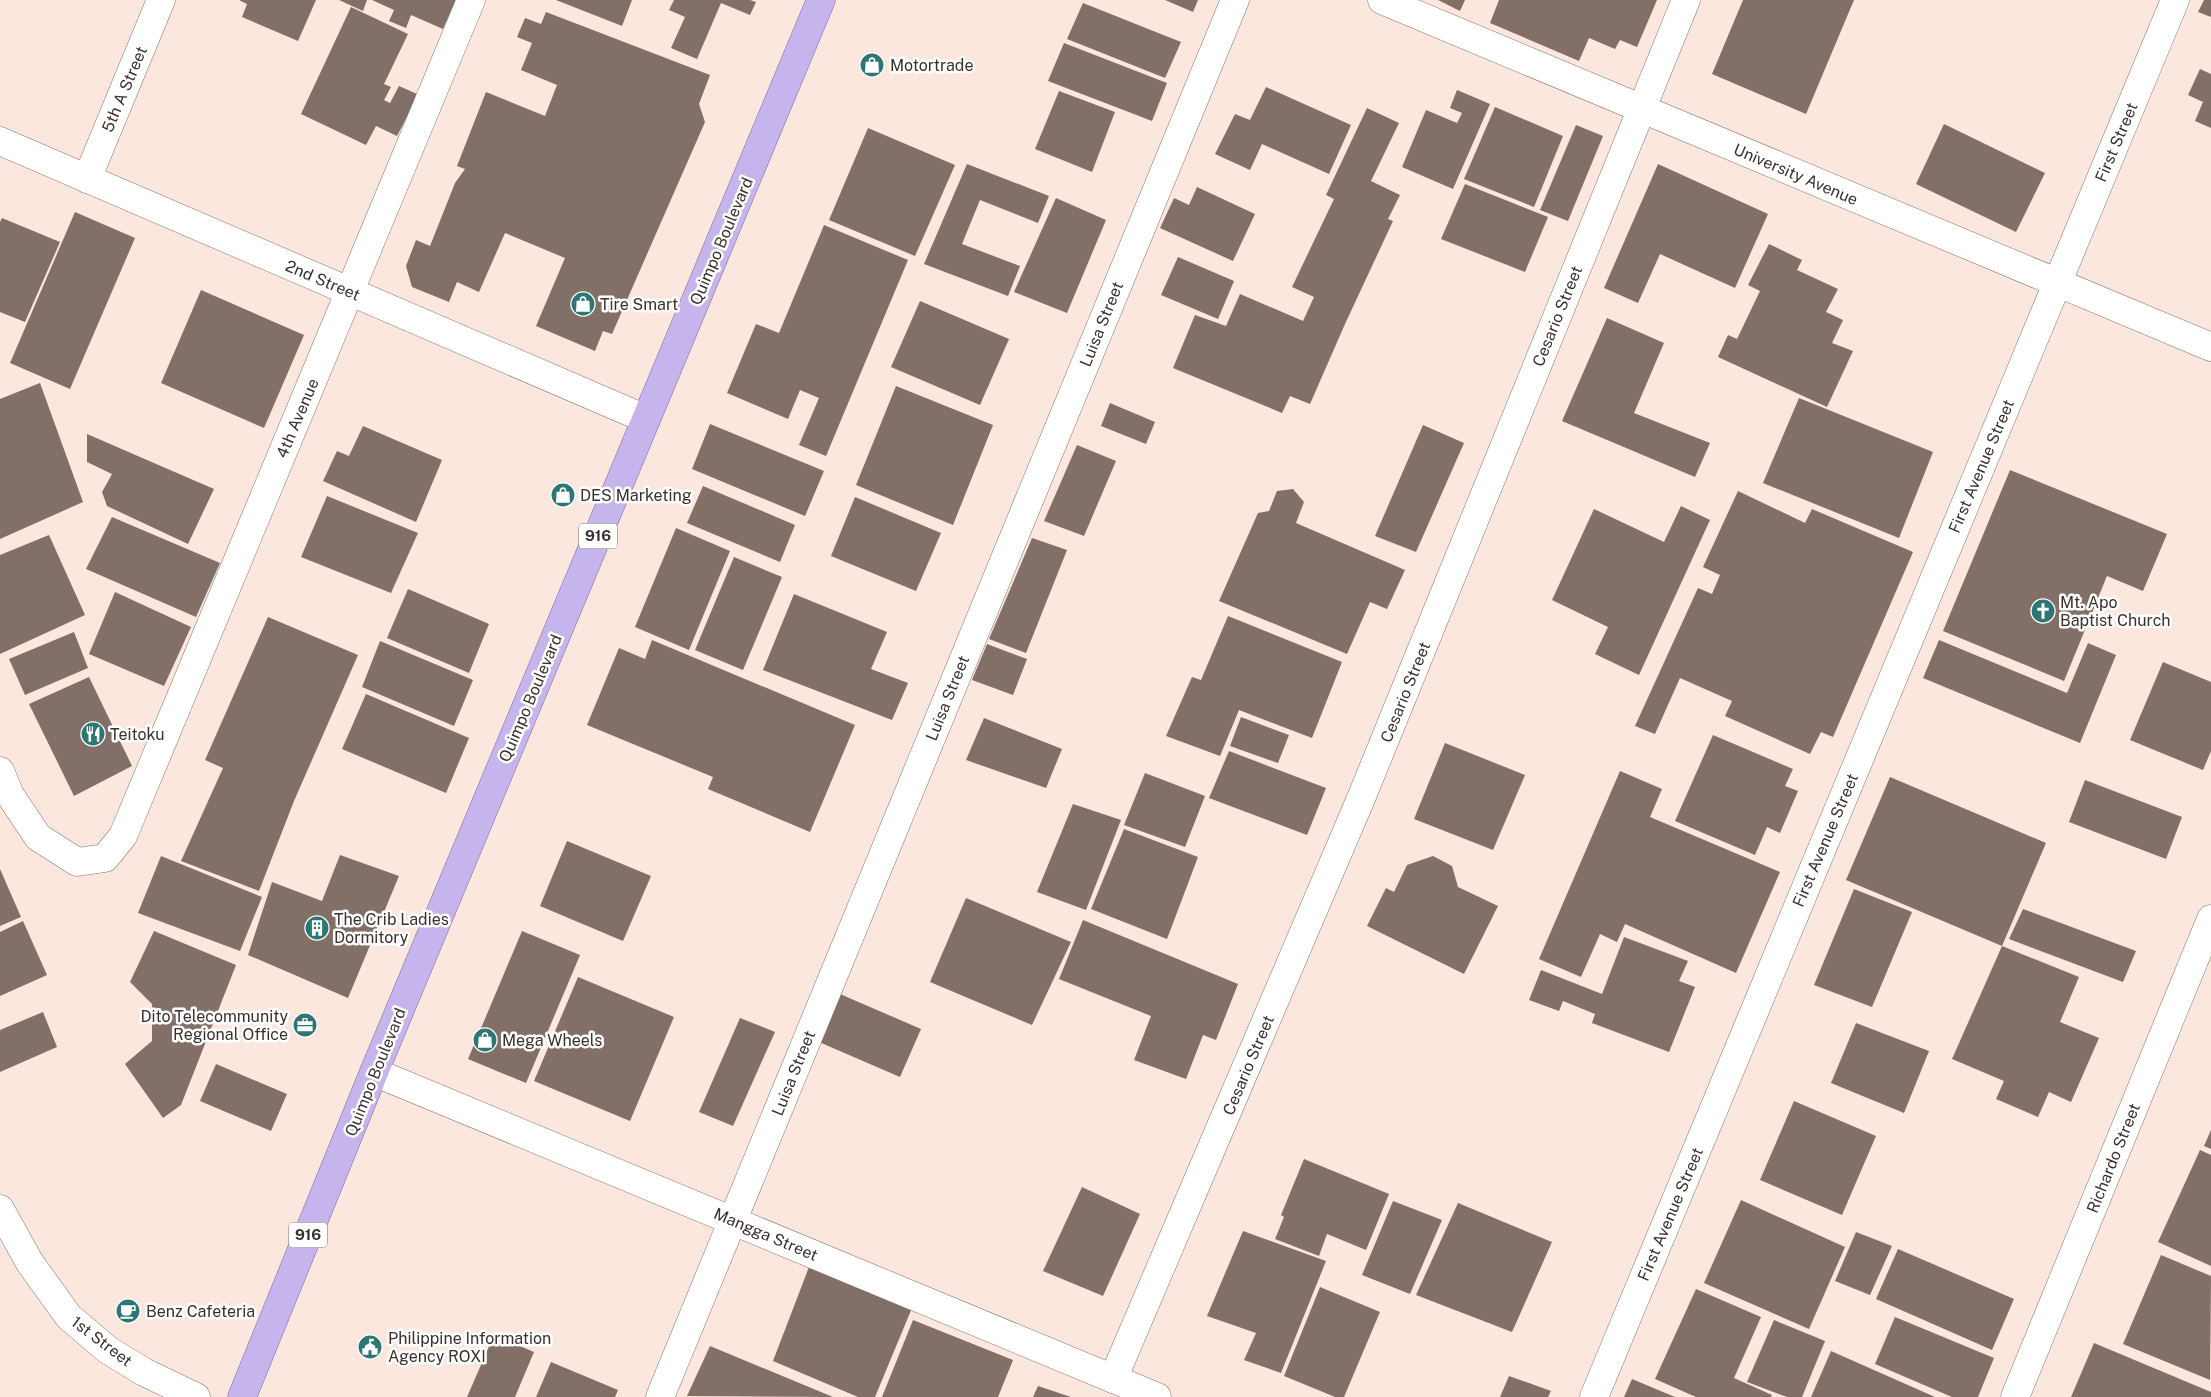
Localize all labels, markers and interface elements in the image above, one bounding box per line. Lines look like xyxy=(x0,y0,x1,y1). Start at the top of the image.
street label: 5th A Street xyxy=(98,43,151,135)
shop icon: Motortrade xyxy=(859,52,885,78)
place label: Motortrade xyxy=(890,56,973,75)
street label: First Street xyxy=(2091,100,2142,185)
street label: University Avenue xyxy=(1731,140,1861,209)
street label: Quimpo Boulevard xyxy=(686,175,757,308)
street label: 2nd Street xyxy=(283,256,363,305)
street label: Cesario Street xyxy=(1529,263,1586,369)
street label: Luisa Street xyxy=(1076,279,1127,370)
shop icon: Tire Smart xyxy=(570,291,596,317)
place label: Tire Smart xyxy=(600,295,678,314)
street label: 4th Avenue xyxy=(272,376,323,461)
street label: First Avenue Street xyxy=(1945,397,2018,536)
shop icon: DES Marketing xyxy=(550,482,576,508)
place label: DES Marketing xyxy=(580,486,692,505)
road number: 916 xyxy=(579,524,617,548)
place label: Mt. Apo Baptist Church xyxy=(2060,593,2171,630)
church icon: Mt. Apo Baptist Church xyxy=(2030,598,2056,624)
street label: Quimpo Boulevard xyxy=(495,632,566,765)
street label: Cesario Street xyxy=(1377,639,1434,745)
street label: Luisa Street xyxy=(922,653,973,744)
restaurant icon: Teitoku xyxy=(80,721,106,747)
place label: Teitoku xyxy=(110,725,165,744)
street label: First Avenue Street xyxy=(1789,771,1862,910)
place label: The Crib Ladies Dormitory xyxy=(334,910,449,947)
building icon: The Crib Ladies Dormitory xyxy=(304,915,330,941)
street label: Quimpo Boulevard xyxy=(341,1005,410,1139)
place label: Dito Telecommunity Regional Office xyxy=(140,1007,288,1044)
office icon: Dito Telecommunity Regional Office xyxy=(292,1012,318,1038)
street label: Cesario Street xyxy=(1219,1012,1278,1118)
shop icon: Mega Wheels xyxy=(472,1027,498,1053)
street label: Luisa Street xyxy=(768,1028,819,1119)
place label: Mega Wheels xyxy=(502,1031,602,1050)
street label: Richardo Street xyxy=(2083,1101,2144,1216)
street label: First Avenue Street xyxy=(1634,1145,1707,1284)
street label: Mangga Street xyxy=(711,1204,821,1265)
road number: 916 xyxy=(289,1222,327,1248)
cafe icon: Benz Cafeteria xyxy=(115,1298,141,1324)
place label: Benz Cafeteria xyxy=(146,1302,255,1321)
street label: 1st Street xyxy=(68,1312,136,1370)
place label: Philippine Information Agency ROXI xyxy=(388,1329,551,1366)
public building icon: Philippine Information Agency ROXI xyxy=(357,1334,383,1360)

